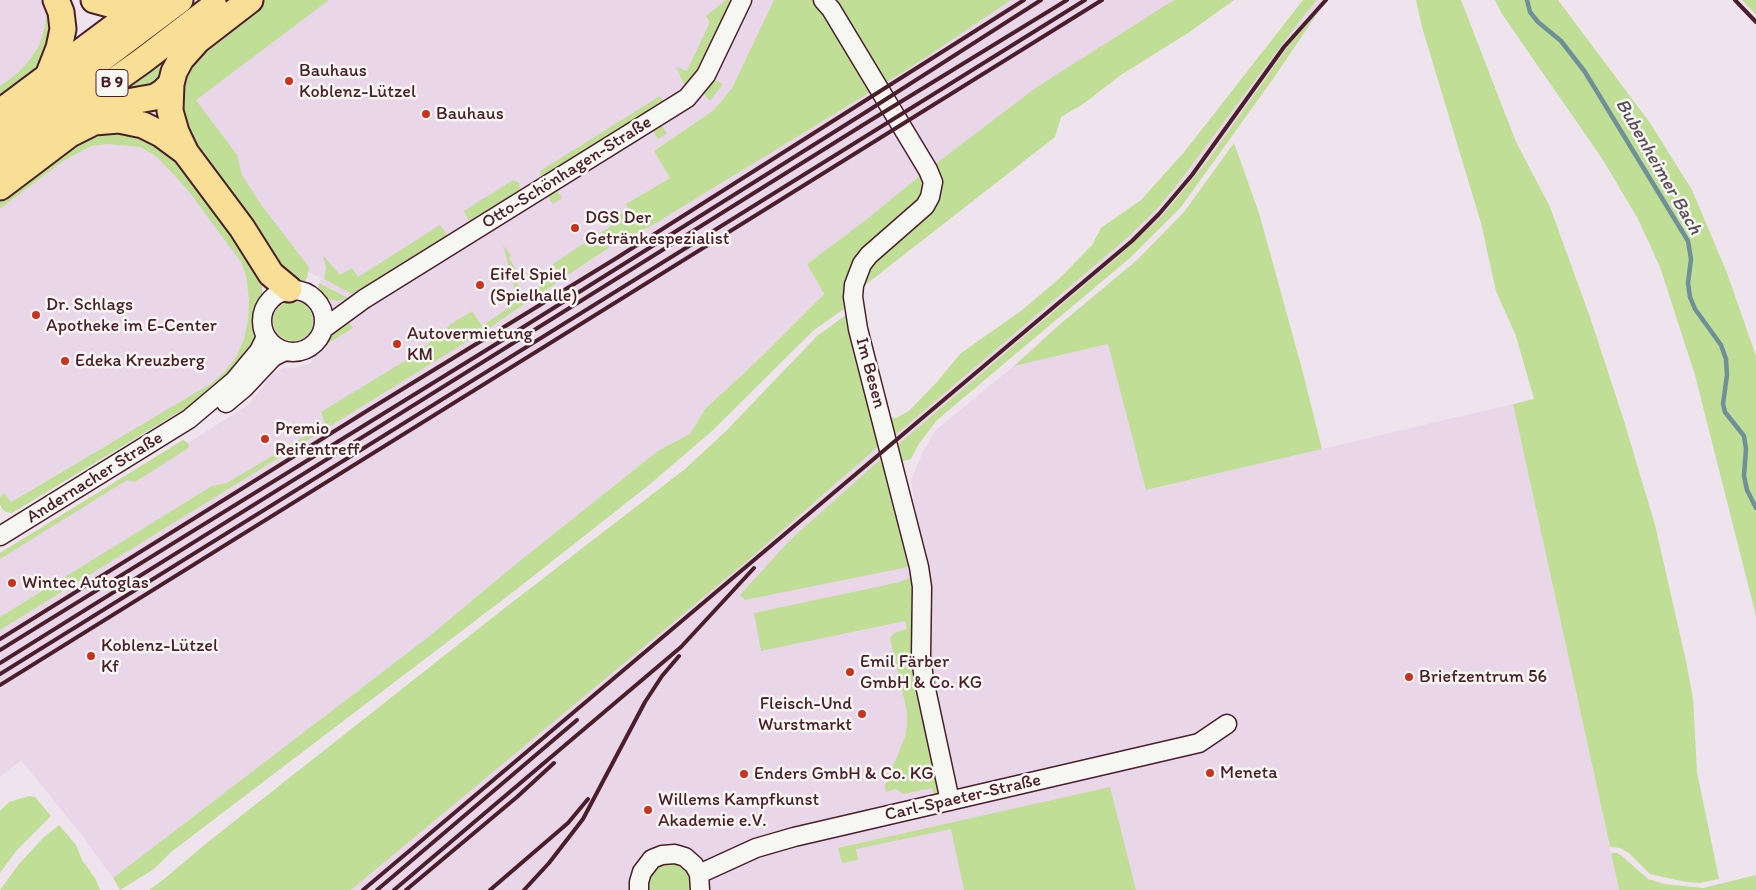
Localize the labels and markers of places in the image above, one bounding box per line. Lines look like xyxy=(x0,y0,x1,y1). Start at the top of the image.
place label: Bauhaus Koblenz-Lützel xyxy=(299,60,416,102)
marker: Bauhaus Koblenz-Lützel xyxy=(283,75,295,87)
place label: Bauhaus xyxy=(436,103,504,125)
marker: Bauhaus xyxy=(420,108,432,120)
place label: DGS Der Getränkespezialist xyxy=(585,207,730,250)
marker: DGS Der Getränkespezialist xyxy=(569,222,581,234)
place label: Eifel Spiel (Spielhalle) xyxy=(490,264,577,306)
marker: Eifel Spiel (Spielhalle) xyxy=(474,279,486,291)
place label: Dr. Schlags Apotheke im E-Center xyxy=(46,294,217,336)
marker: Dr. Schlags Apotheke im E-Center xyxy=(30,309,42,321)
place label: Autovermietung KM xyxy=(407,323,533,366)
marker: Autovermietung KM xyxy=(391,338,403,350)
place label: Edeka Kreuzberg xyxy=(75,350,205,372)
marker: Edeka Kreuzberg xyxy=(59,355,71,367)
place label: Premio Reifentreff xyxy=(275,418,360,460)
marker: Premio Reifentreff xyxy=(259,433,271,445)
place label: Wintec Autoglas xyxy=(22,572,149,594)
marker: Wintec Autoglas xyxy=(6,577,18,589)
place label: Koblenz-Lützel Kf xyxy=(101,635,218,678)
marker: Koblenz-Lützel Kf xyxy=(85,650,97,662)
place label: Emil Färber GmbH & Co. KG xyxy=(860,651,982,694)
marker: Emil Färber GmbH & Co. KG xyxy=(844,666,856,678)
place label: Briefzentrum 56 xyxy=(1419,666,1547,688)
marker: Briefzentrum 56 xyxy=(1403,671,1415,683)
place label: Fleisch-Und Wurstmarkt xyxy=(758,693,852,736)
marker: Fleisch-Und Wurstmarkt xyxy=(856,708,868,720)
place label: Meneta xyxy=(1220,762,1278,784)
place label: Enders GmbH & Co. KG xyxy=(754,763,934,785)
marker: Meneta xyxy=(1204,767,1216,779)
marker: Enders GmbH & Co. KG xyxy=(738,768,750,780)
place label: Willems Kampfkunst Akademie e.V. xyxy=(658,789,819,832)
marker: Willems Kampfkunst Akademie e.V. xyxy=(642,804,654,816)

